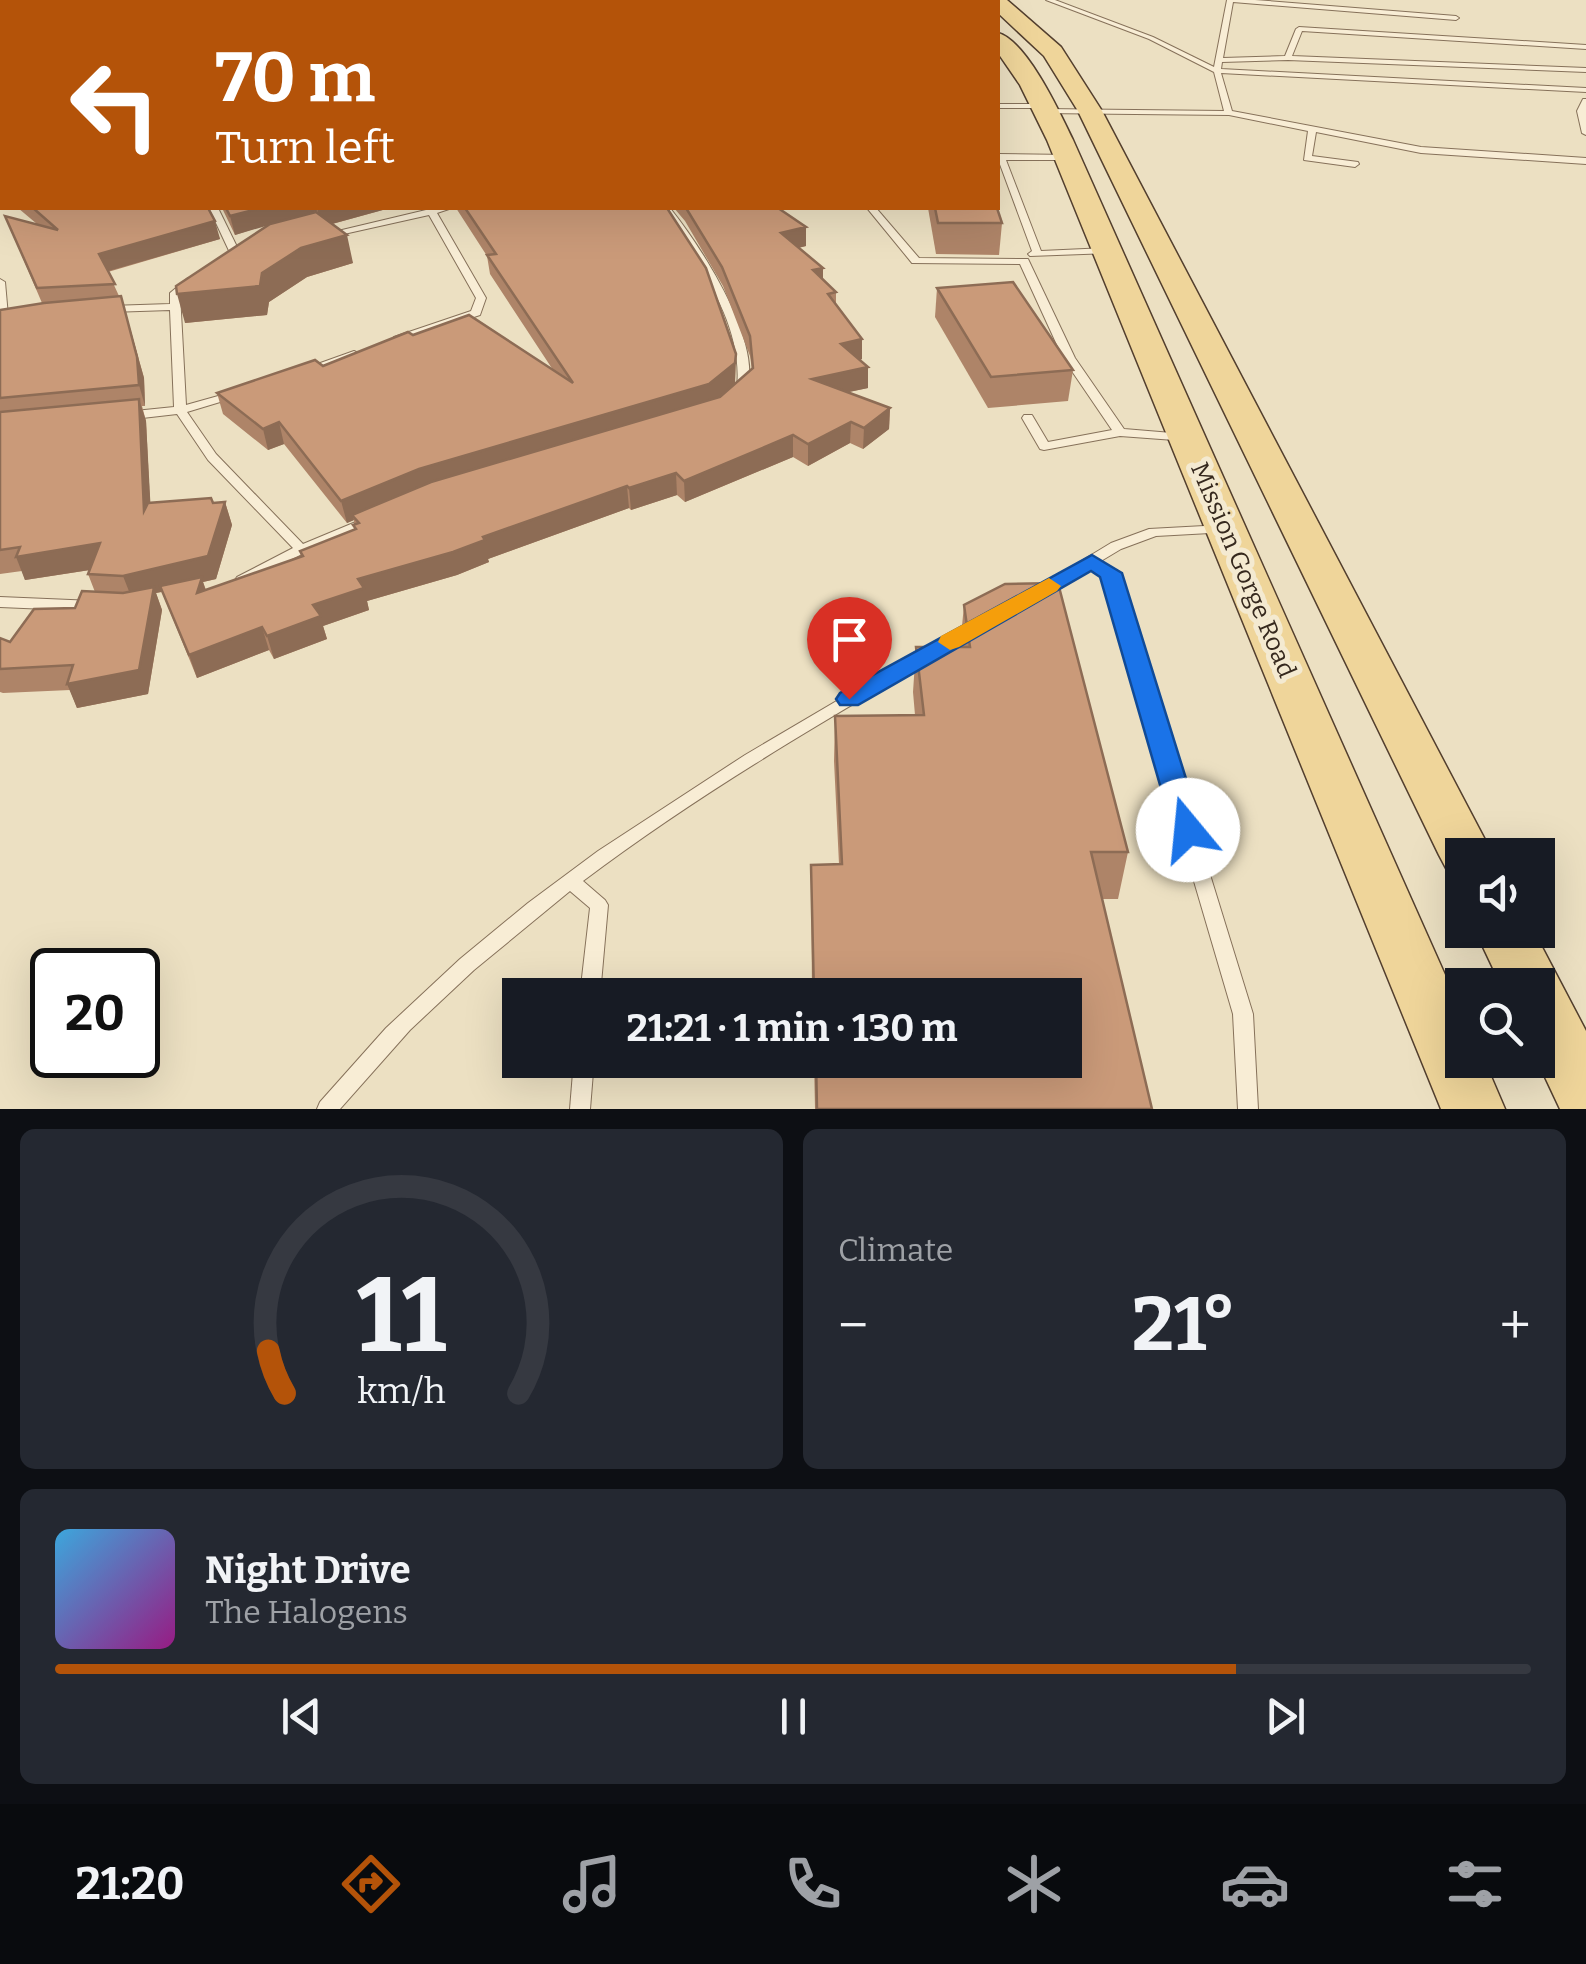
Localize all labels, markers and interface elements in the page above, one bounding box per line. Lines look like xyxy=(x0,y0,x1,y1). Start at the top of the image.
text: 70 m xyxy=(215,36,375,120)
icon: left xyxy=(50,40,180,170)
text: Turn left xyxy=(215,121,395,175)
street label: Mission Gorge Road xyxy=(1184,458,1302,682)
pin xyxy=(807,597,892,700)
icon: arrive xyxy=(822,612,877,667)
position arrow xyxy=(1136,778,1240,882)
map controls xyxy=(1445,838,1555,1078)
button: sound xyxy=(1445,838,1555,948)
speed limit sign: 20 xyxy=(30,948,160,1078)
button: search xyxy=(1445,968,1555,1078)
text: 21:21 · 1 min · 130 m xyxy=(626,1005,958,1051)
text: Climate xyxy=(838,1231,953,1269)
text: 11 xyxy=(357,1254,446,1379)
text: 21° xyxy=(1132,1280,1236,1370)
text: − xyxy=(838,1293,868,1359)
text: + xyxy=(1500,1293,1531,1359)
text: km/h xyxy=(357,1370,446,1412)
text: Night Drive xyxy=(205,1547,411,1593)
text: The Halogens xyxy=(205,1593,408,1631)
icon: previous xyxy=(274,1689,329,1744)
icon: pause xyxy=(766,1689,821,1744)
icon: next xyxy=(1258,1689,1313,1744)
icon: directions xyxy=(336,1849,406,1919)
icon: music xyxy=(557,1849,627,1919)
icon: phone xyxy=(778,1849,848,1919)
icon: climate xyxy=(999,1849,1069,1919)
icon: car xyxy=(1220,1849,1290,1919)
icon: filters xyxy=(1440,1849,1510,1919)
text: 21:20 xyxy=(75,1857,185,1911)

